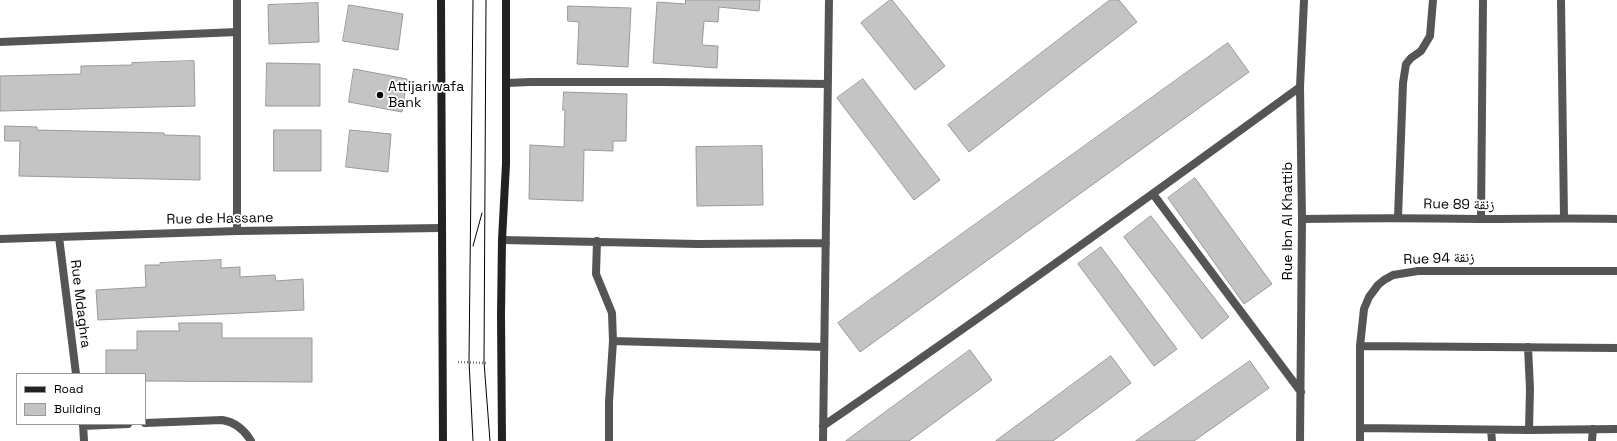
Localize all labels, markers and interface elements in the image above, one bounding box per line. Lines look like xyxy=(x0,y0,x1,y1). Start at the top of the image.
place label: Attijariwafa Bank xyxy=(388,79,464,112)
marker: Attijariwafa Bank xyxy=(375,90,385,100)
street label: Rue Ibn Al Khattib xyxy=(1280,162,1296,280)
street label: Rue 89 زنقة xyxy=(1423,196,1495,214)
street label: Rue de Hassane xyxy=(166,210,274,228)
street label: Rue 94 زنقة xyxy=(1403,249,1475,269)
street label: Rue Mdaghra xyxy=(66,259,94,349)
legend xyxy=(16,373,146,425)
text: Road xyxy=(54,381,83,397)
text: Building xyxy=(54,401,101,417)

